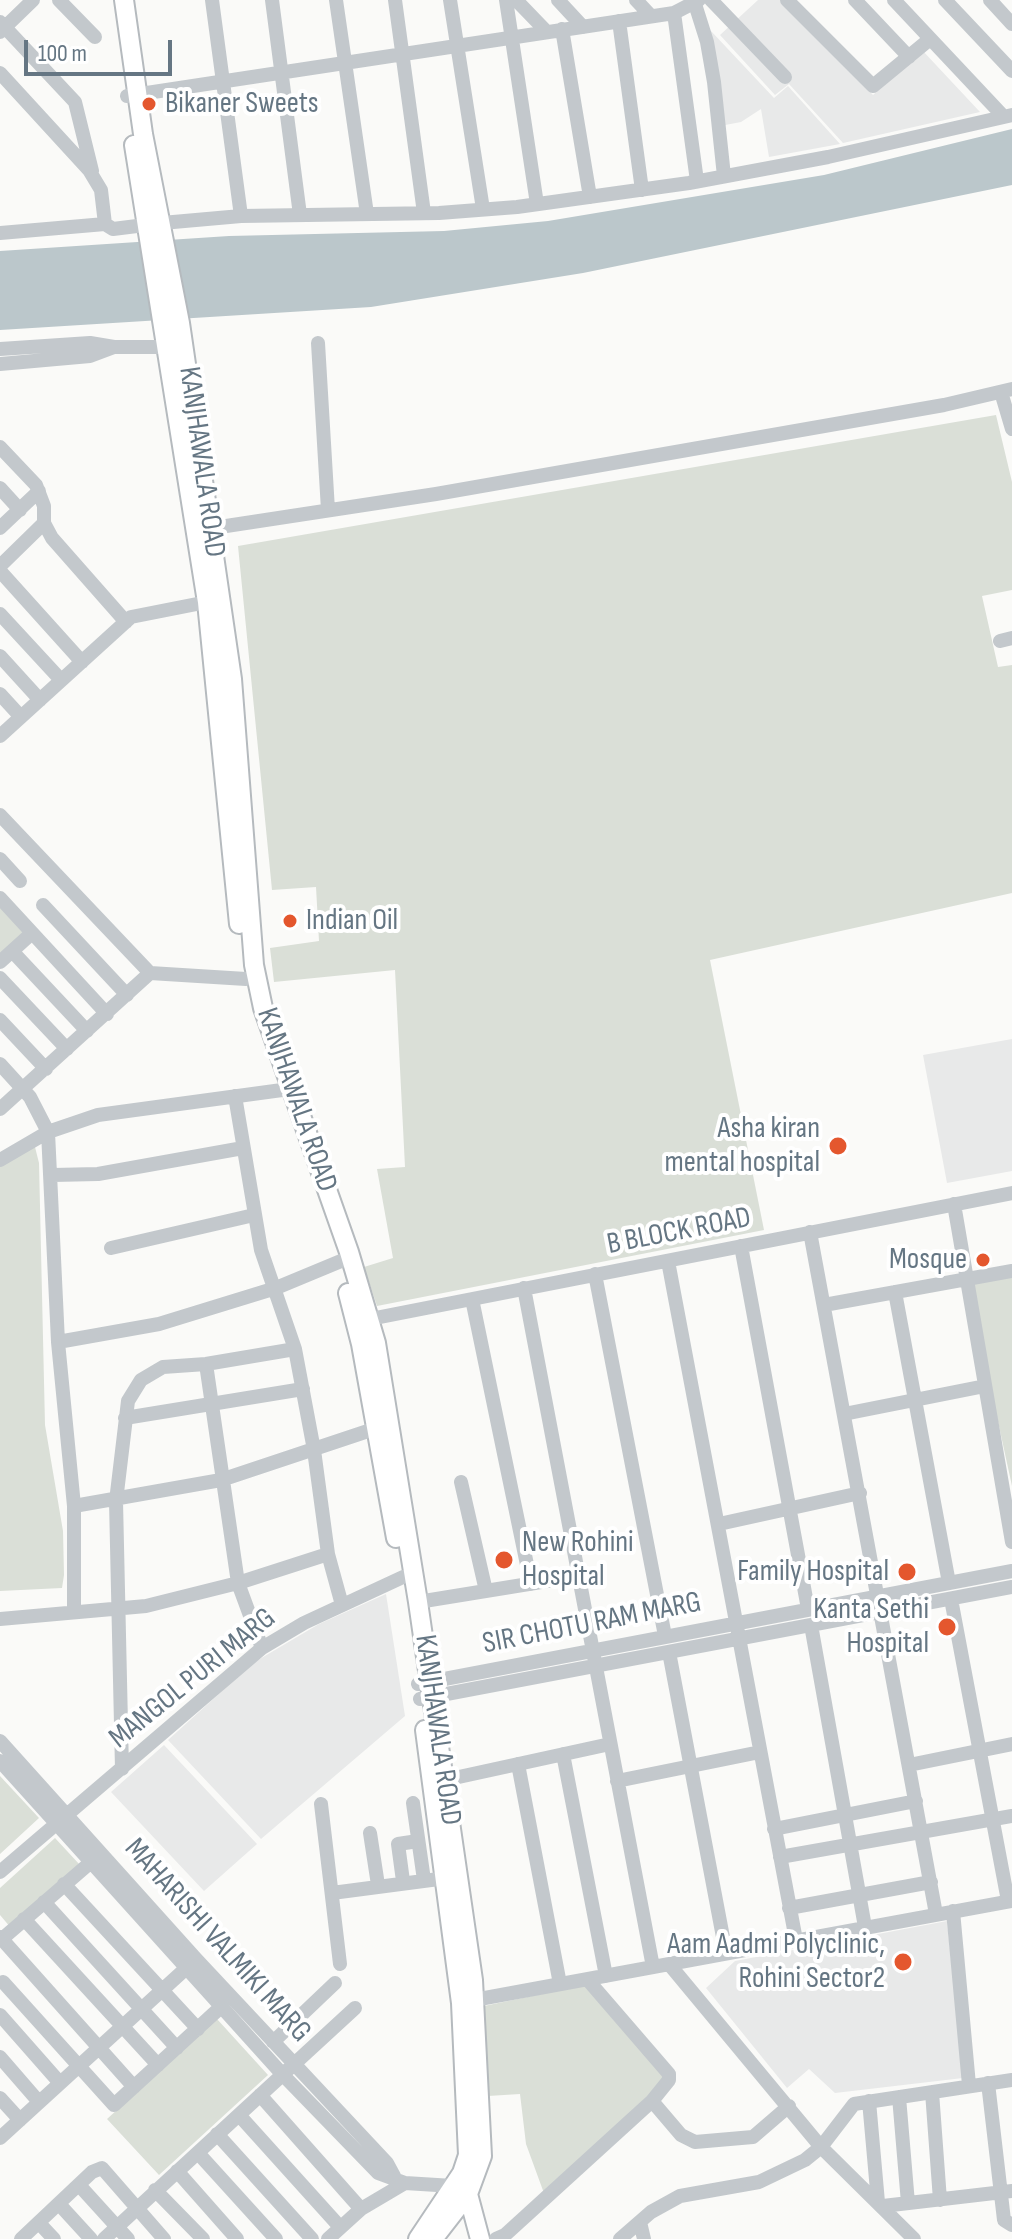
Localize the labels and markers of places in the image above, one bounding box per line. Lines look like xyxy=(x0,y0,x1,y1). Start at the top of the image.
place label: Bikaner Sweets xyxy=(165,86,319,122)
marker: Bikaner Sweets xyxy=(140,95,158,113)
place label: Indian Oil xyxy=(306,903,398,939)
marker: Indian Oil xyxy=(281,912,299,930)
place label: Asha kiran mental hospital xyxy=(665,1111,820,1182)
marker: Asha kiran mental hospital xyxy=(827,1135,849,1157)
place label: Mosque xyxy=(889,1242,967,1278)
marker: Mosque xyxy=(974,1251,992,1269)
place label: New Rohini Hospital xyxy=(522,1525,634,1596)
marker: New Rohini Hospital xyxy=(493,1549,515,1571)
place label: Family Hospital xyxy=(737,1554,889,1590)
marker: Family Hospital xyxy=(896,1561,918,1583)
place label: Kanta Sethi Hospital xyxy=(813,1592,929,1662)
marker: Kanta Sethi Hospital xyxy=(936,1616,958,1638)
place label: Aam Aadmi Polyclinic, Rohini Sector2 xyxy=(667,1927,885,1998)
marker: Aam Aadmi Polyclinic, Rohini Sector2 xyxy=(892,1951,914,1973)

